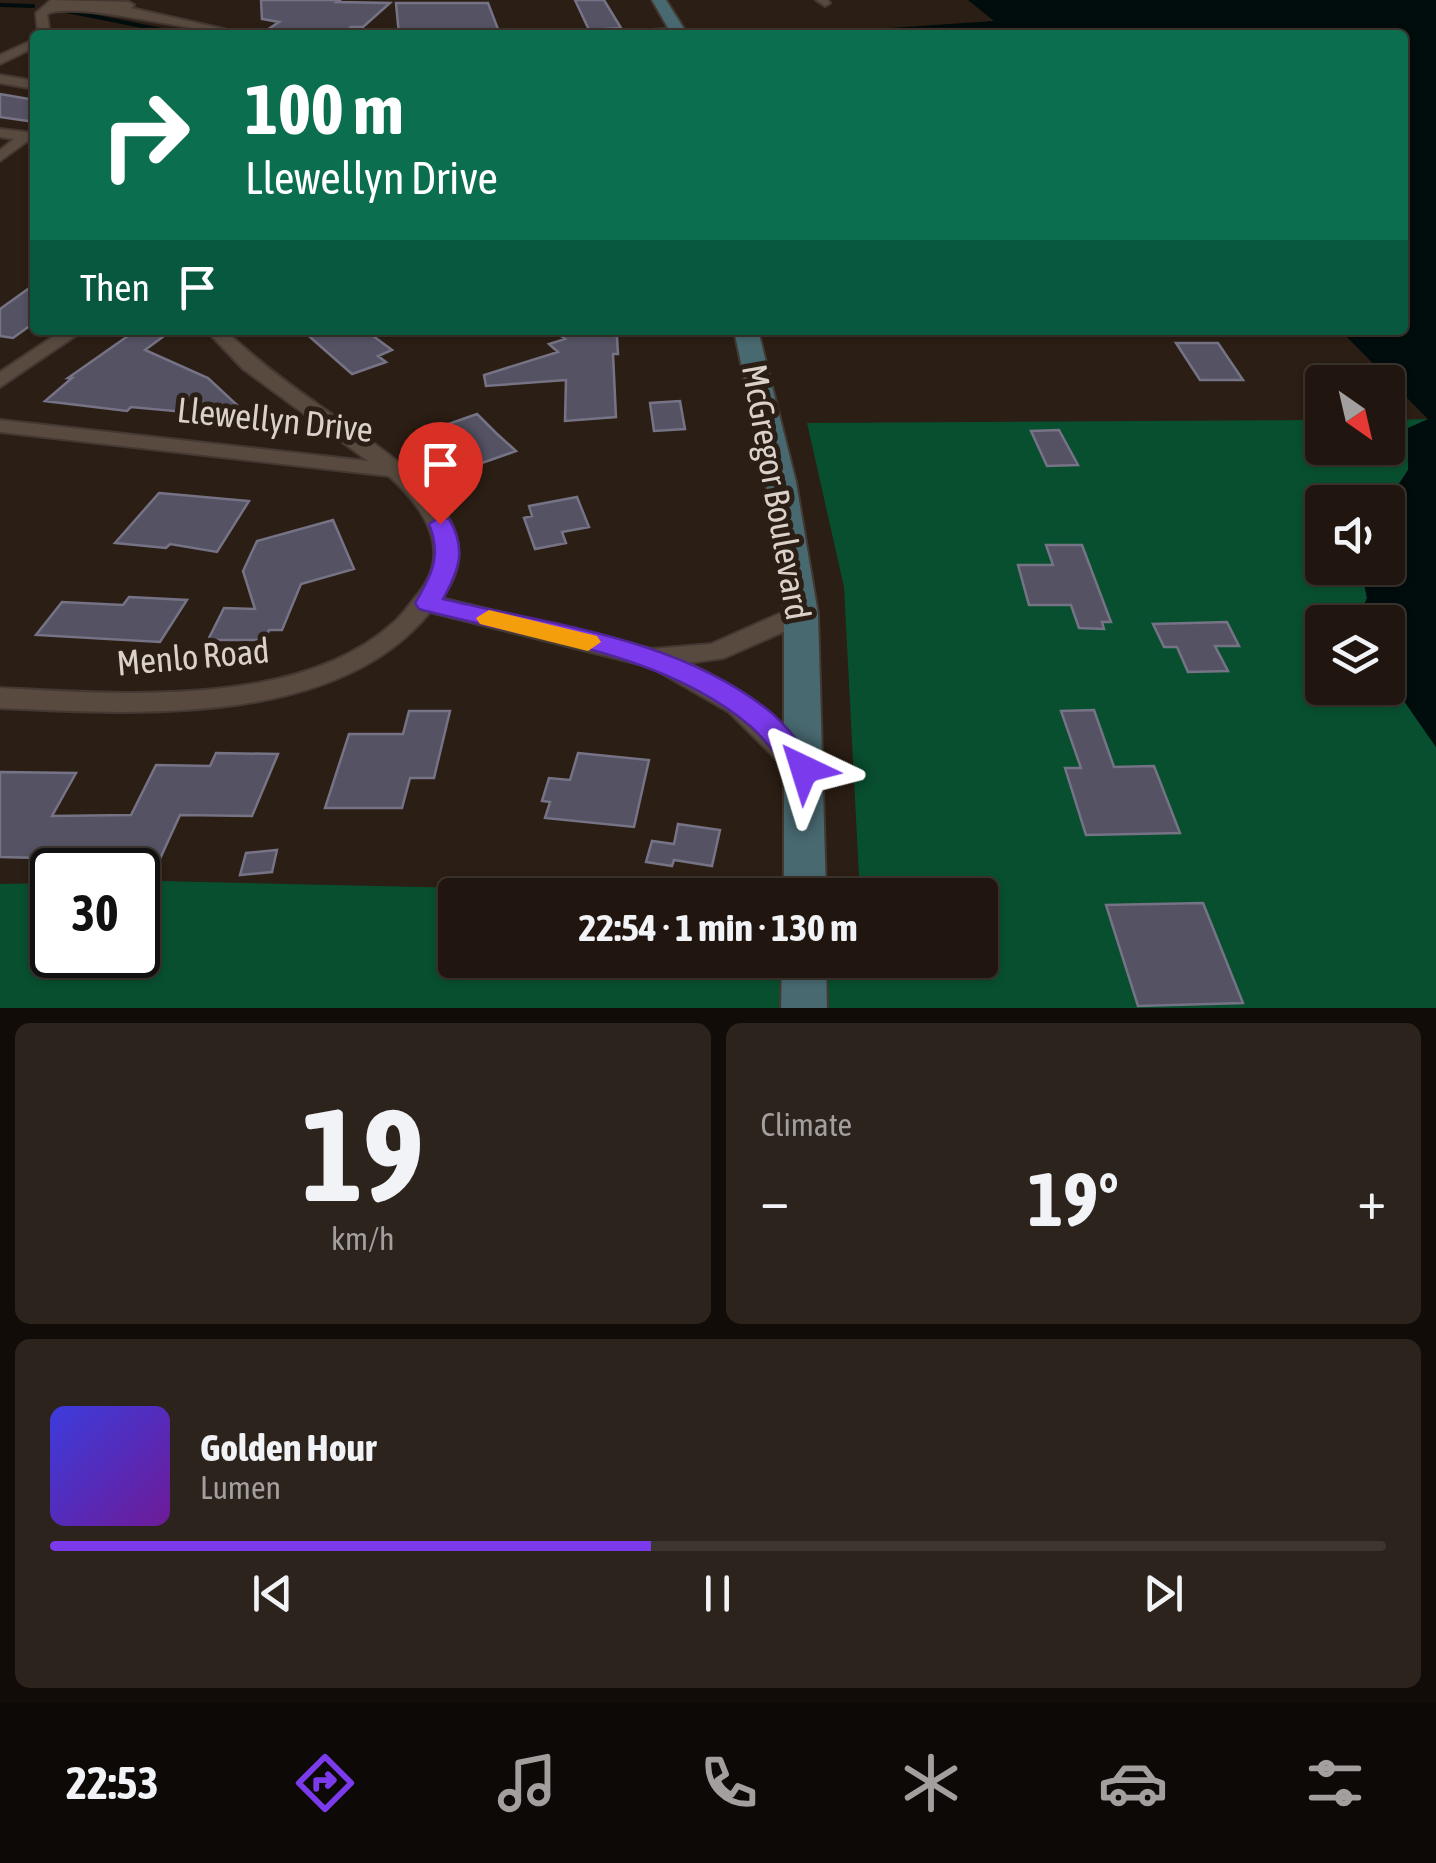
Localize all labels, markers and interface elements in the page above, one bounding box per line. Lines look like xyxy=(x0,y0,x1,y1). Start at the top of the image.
text: 100 m xyxy=(245,69,404,149)
icon: right xyxy=(80,70,210,200)
text: Llewellyn Drive xyxy=(245,152,498,204)
icon: arrive xyxy=(170,260,225,315)
text: Then xyxy=(80,266,150,309)
street label: McGregor Boulevard xyxy=(735,361,819,623)
north arrow xyxy=(1305,365,1405,465)
map controls xyxy=(1305,365,1405,705)
street label: Llewellyn Drive xyxy=(175,389,375,449)
pin xyxy=(398,422,483,525)
icon: arrive xyxy=(413,437,468,492)
button: sound xyxy=(1305,485,1405,585)
button: layers xyxy=(1305,605,1405,705)
street label: Menlo Road xyxy=(115,629,271,683)
position arrow xyxy=(752,717,856,821)
speed limit sign: 30 xyxy=(30,848,160,978)
text: 22:54 · 1 min · 130 m xyxy=(578,906,858,949)
text: 19 xyxy=(302,1080,424,1229)
text: Climate xyxy=(761,1106,852,1143)
text: 19° xyxy=(1028,1156,1119,1242)
text: − xyxy=(761,1168,789,1231)
text: + xyxy=(1357,1168,1386,1231)
text: km/h xyxy=(331,1220,394,1257)
text: Golden Hour xyxy=(200,1426,376,1469)
text: Lumen xyxy=(200,1469,281,1506)
icon: previous xyxy=(245,1566,300,1621)
icon: pause xyxy=(690,1566,745,1621)
icon: next xyxy=(1136,1566,1191,1621)
icon: directions xyxy=(290,1748,360,1818)
icon: music xyxy=(492,1748,562,1818)
icon: phone xyxy=(694,1748,764,1818)
icon: climate xyxy=(896,1748,966,1818)
icon: car xyxy=(1098,1748,1168,1818)
icon: filters xyxy=(1300,1748,1370,1818)
text: 22:53 xyxy=(66,1757,159,1809)

